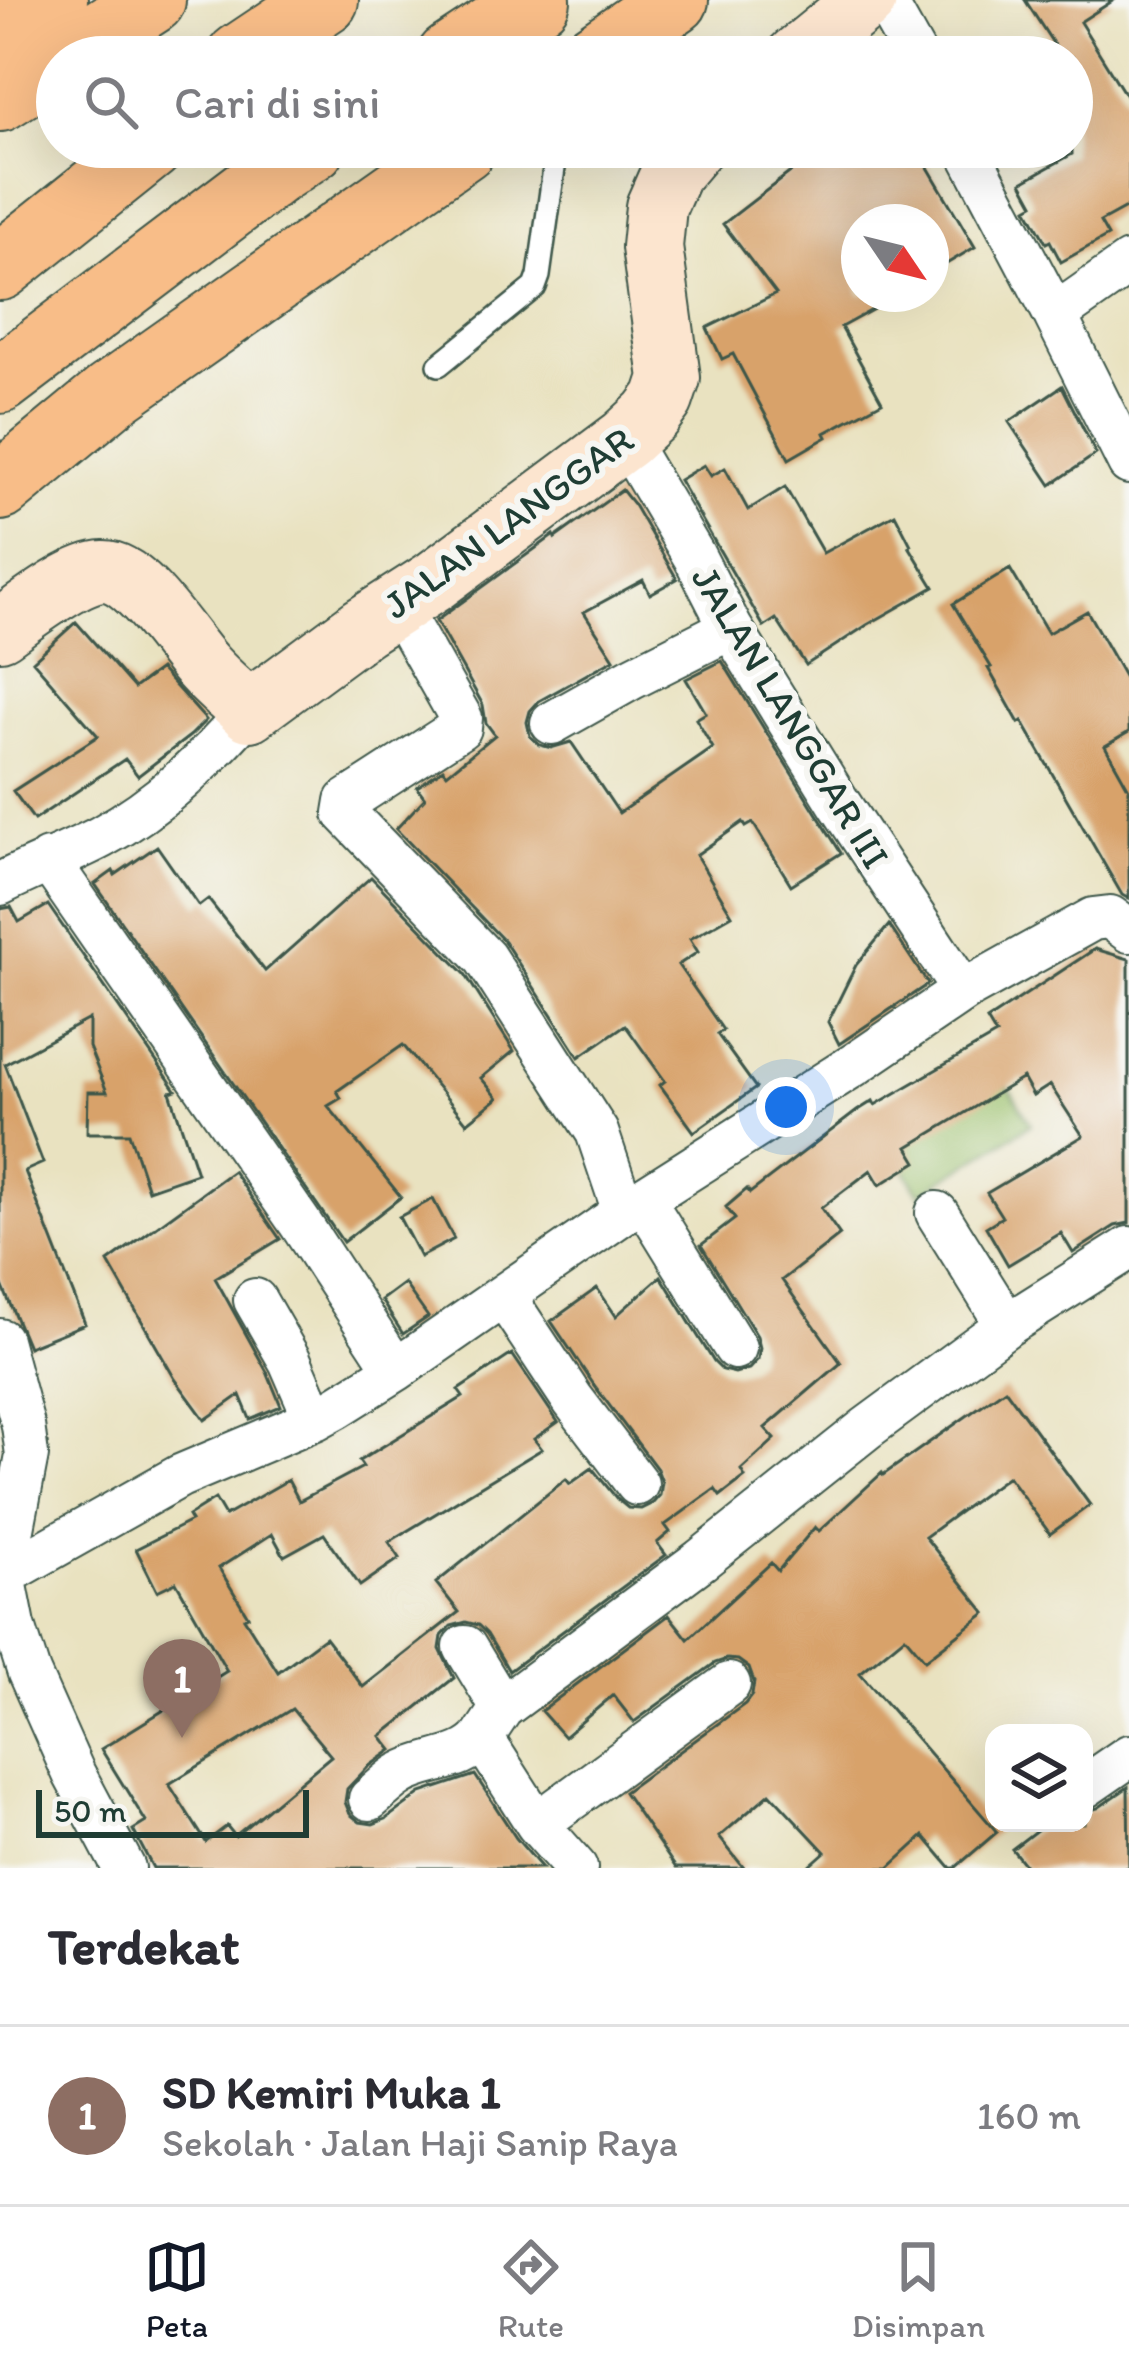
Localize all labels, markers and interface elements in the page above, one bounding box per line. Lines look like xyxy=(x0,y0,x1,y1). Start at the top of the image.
search box xyxy=(36,36,1093,168)
icon: search xyxy=(78,69,144,135)
text: Cari di sini xyxy=(174,75,380,129)
north arrow xyxy=(841,204,949,312)
street label: JALAN LANGGAR xyxy=(374,416,642,628)
street label: JALAN LANGGAR III xyxy=(682,557,900,877)
your location xyxy=(756,1077,816,1137)
pin: 1 xyxy=(143,1639,221,1738)
map controls xyxy=(985,1724,1093,1832)
button: layers xyxy=(985,1724,1093,1832)
scale bar xyxy=(36,1784,309,1837)
text: 50 m xyxy=(54,1791,127,1830)
text: Terdekat xyxy=(48,1916,240,1977)
text: SD Kemiri Muka 1 xyxy=(162,2065,501,2119)
text: 1 xyxy=(78,2092,96,2139)
text: 160 m xyxy=(977,2092,1081,2139)
text: Sekolah · Jalan Haji Sanip Raya xyxy=(162,2119,678,2166)
tab: Peta xyxy=(144,2234,210,2345)
tab: Rute xyxy=(498,2234,564,2345)
tab: Disimpan xyxy=(852,2234,985,2345)

